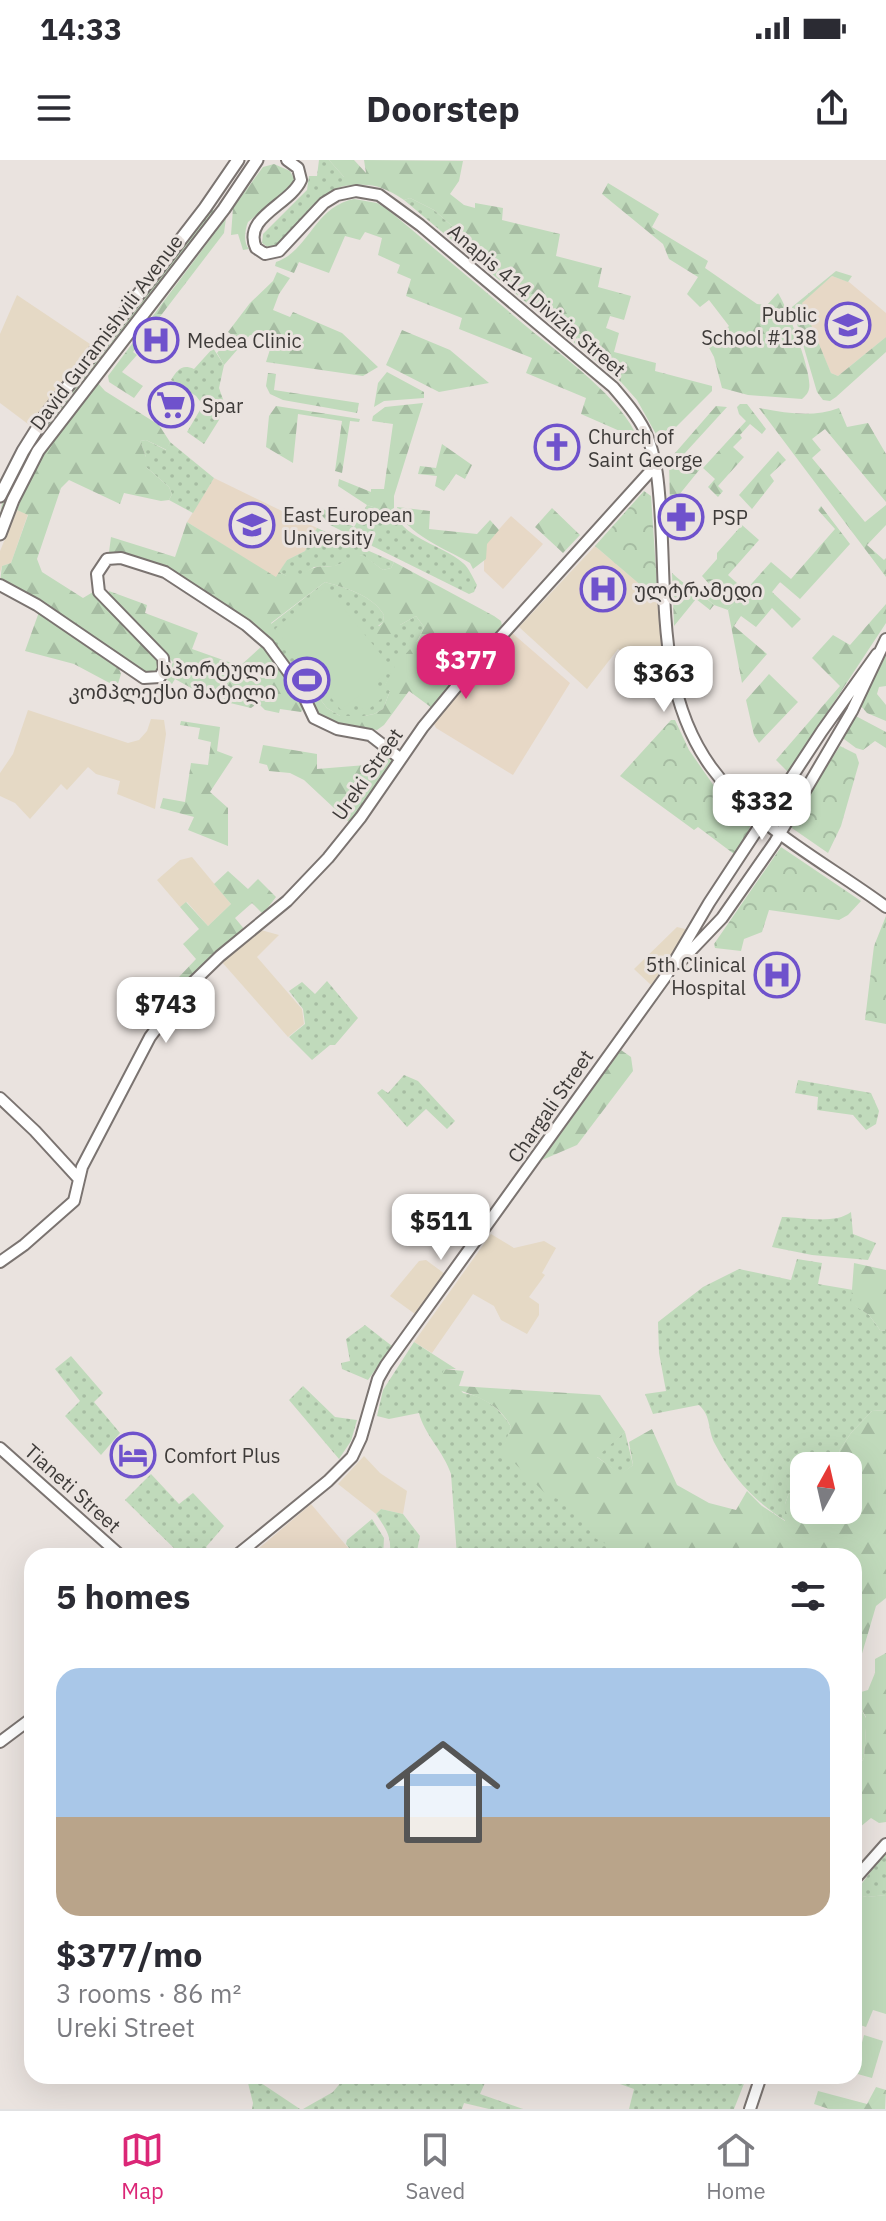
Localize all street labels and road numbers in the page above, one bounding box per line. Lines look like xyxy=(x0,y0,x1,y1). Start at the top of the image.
street label: Anapis 414 Divizia Street xyxy=(442,218,632,382)
street label: David Guramishvili Avenue xyxy=(23,229,189,435)
street label: Ureki Street xyxy=(325,722,409,826)
street label: Chargali Street xyxy=(501,1044,599,1168)
street label: Tianeti Street xyxy=(19,1437,127,1539)

